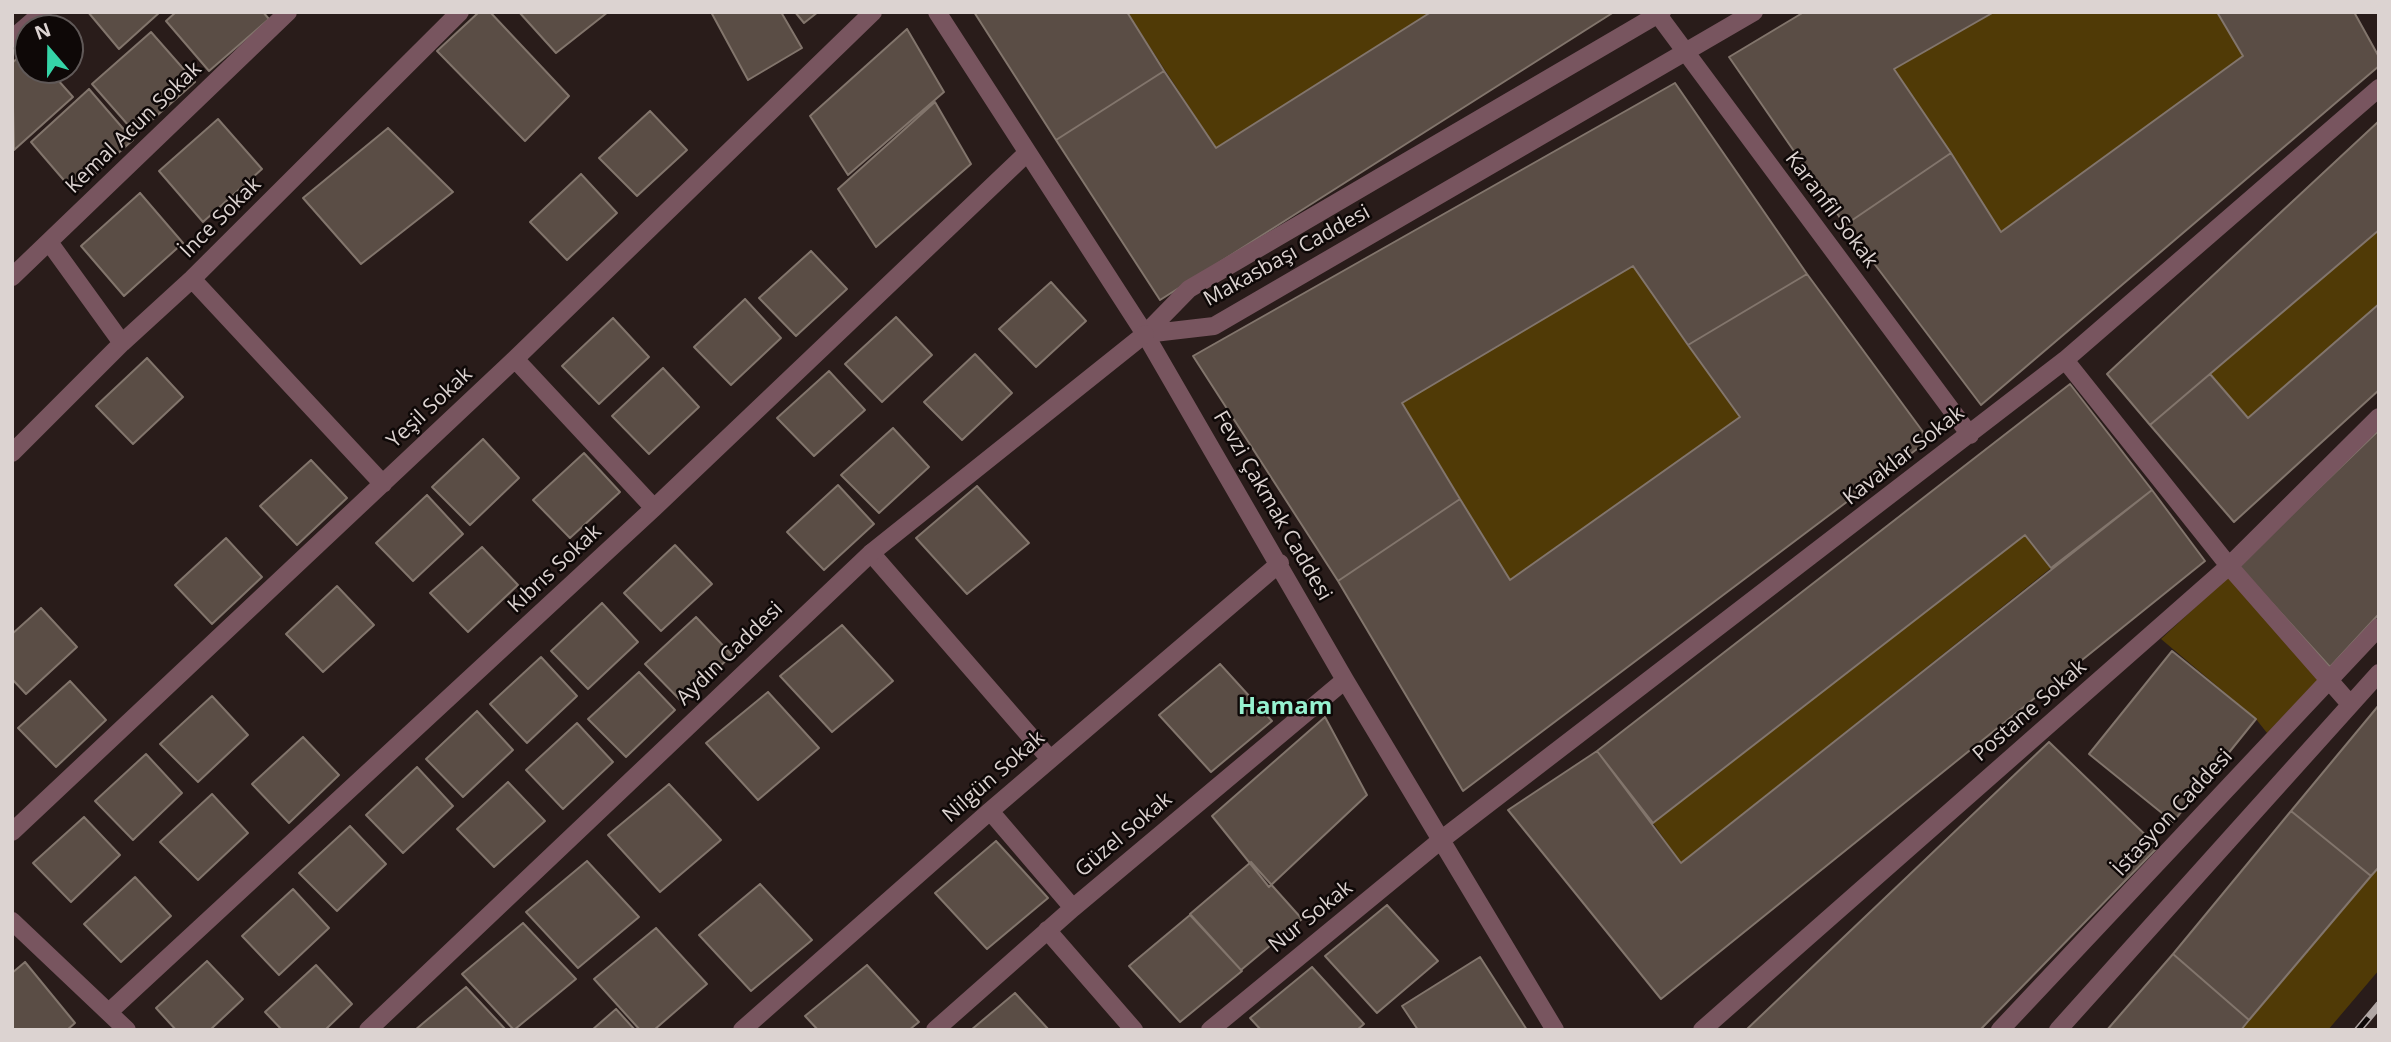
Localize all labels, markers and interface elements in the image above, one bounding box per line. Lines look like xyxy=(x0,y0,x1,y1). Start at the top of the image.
north arrow xyxy=(14,14,84,84)
text: N xyxy=(31,16,54,46)
street label: Kemal Acun Sokak xyxy=(61,57,207,199)
street label: Karanfil Sokak xyxy=(1779,147,1883,273)
street label: İnce Sokak xyxy=(175,172,267,264)
street label: Makasbaşı Caddesi xyxy=(1199,200,1375,312)
street label: Yeşil Sokak xyxy=(382,362,478,454)
street label: Kavaklar Sokak xyxy=(1838,401,1970,511)
street label: Fevzi Çakmak Caddesi xyxy=(1207,407,1337,605)
street label: Kıbrıs Sokak xyxy=(503,519,607,619)
street label: Aydın Caddesi xyxy=(672,597,788,711)
street label: Postane Sokak xyxy=(1968,655,2092,767)
district label: Hamam xyxy=(1238,693,1332,721)
street label: Nilgün Sokak xyxy=(938,726,1050,828)
street label: İstasyon Caddesi xyxy=(2108,744,2238,882)
street label: Güzel Sokak xyxy=(1071,787,1177,883)
street label: Nur Sokak xyxy=(1264,876,1358,958)

